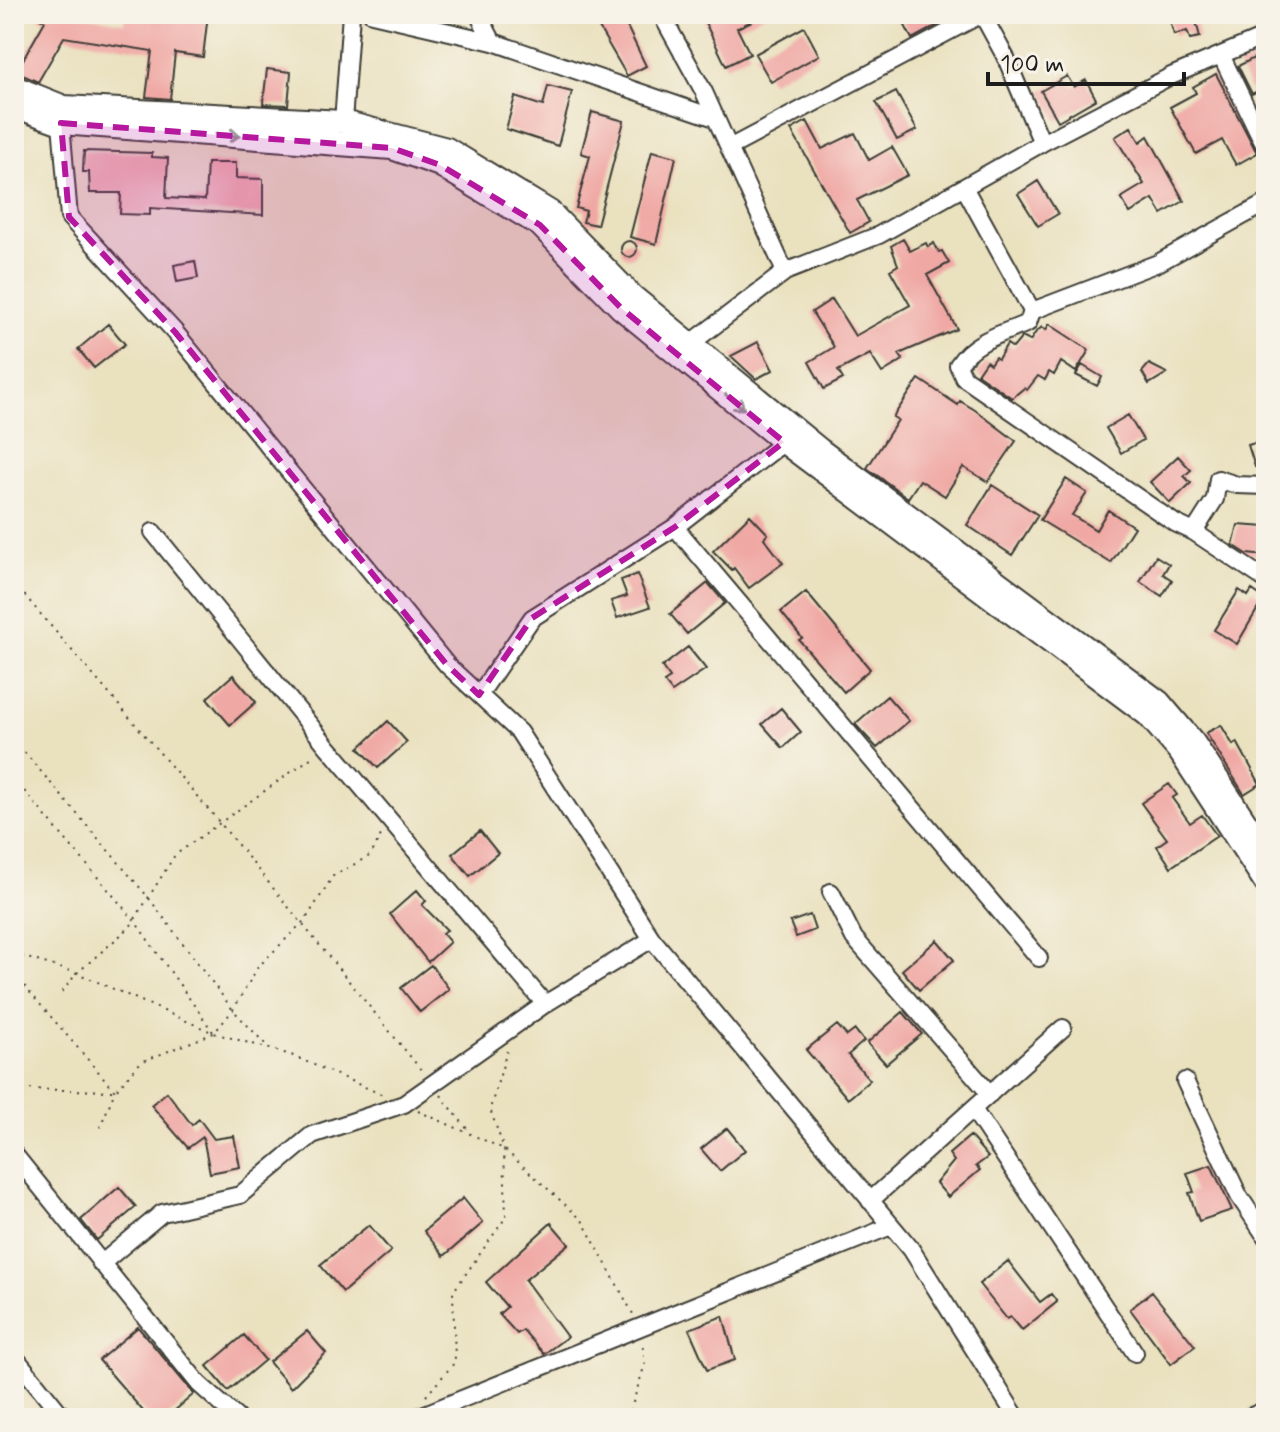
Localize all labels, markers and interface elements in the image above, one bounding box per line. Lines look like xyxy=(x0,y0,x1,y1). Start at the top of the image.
scale bar xyxy=(988,36,1184,86)
text: 100 m xyxy=(1000,50,1064,81)
one-way arrow xyxy=(214,128,241,143)
one-way arrow xyxy=(725,393,746,411)

